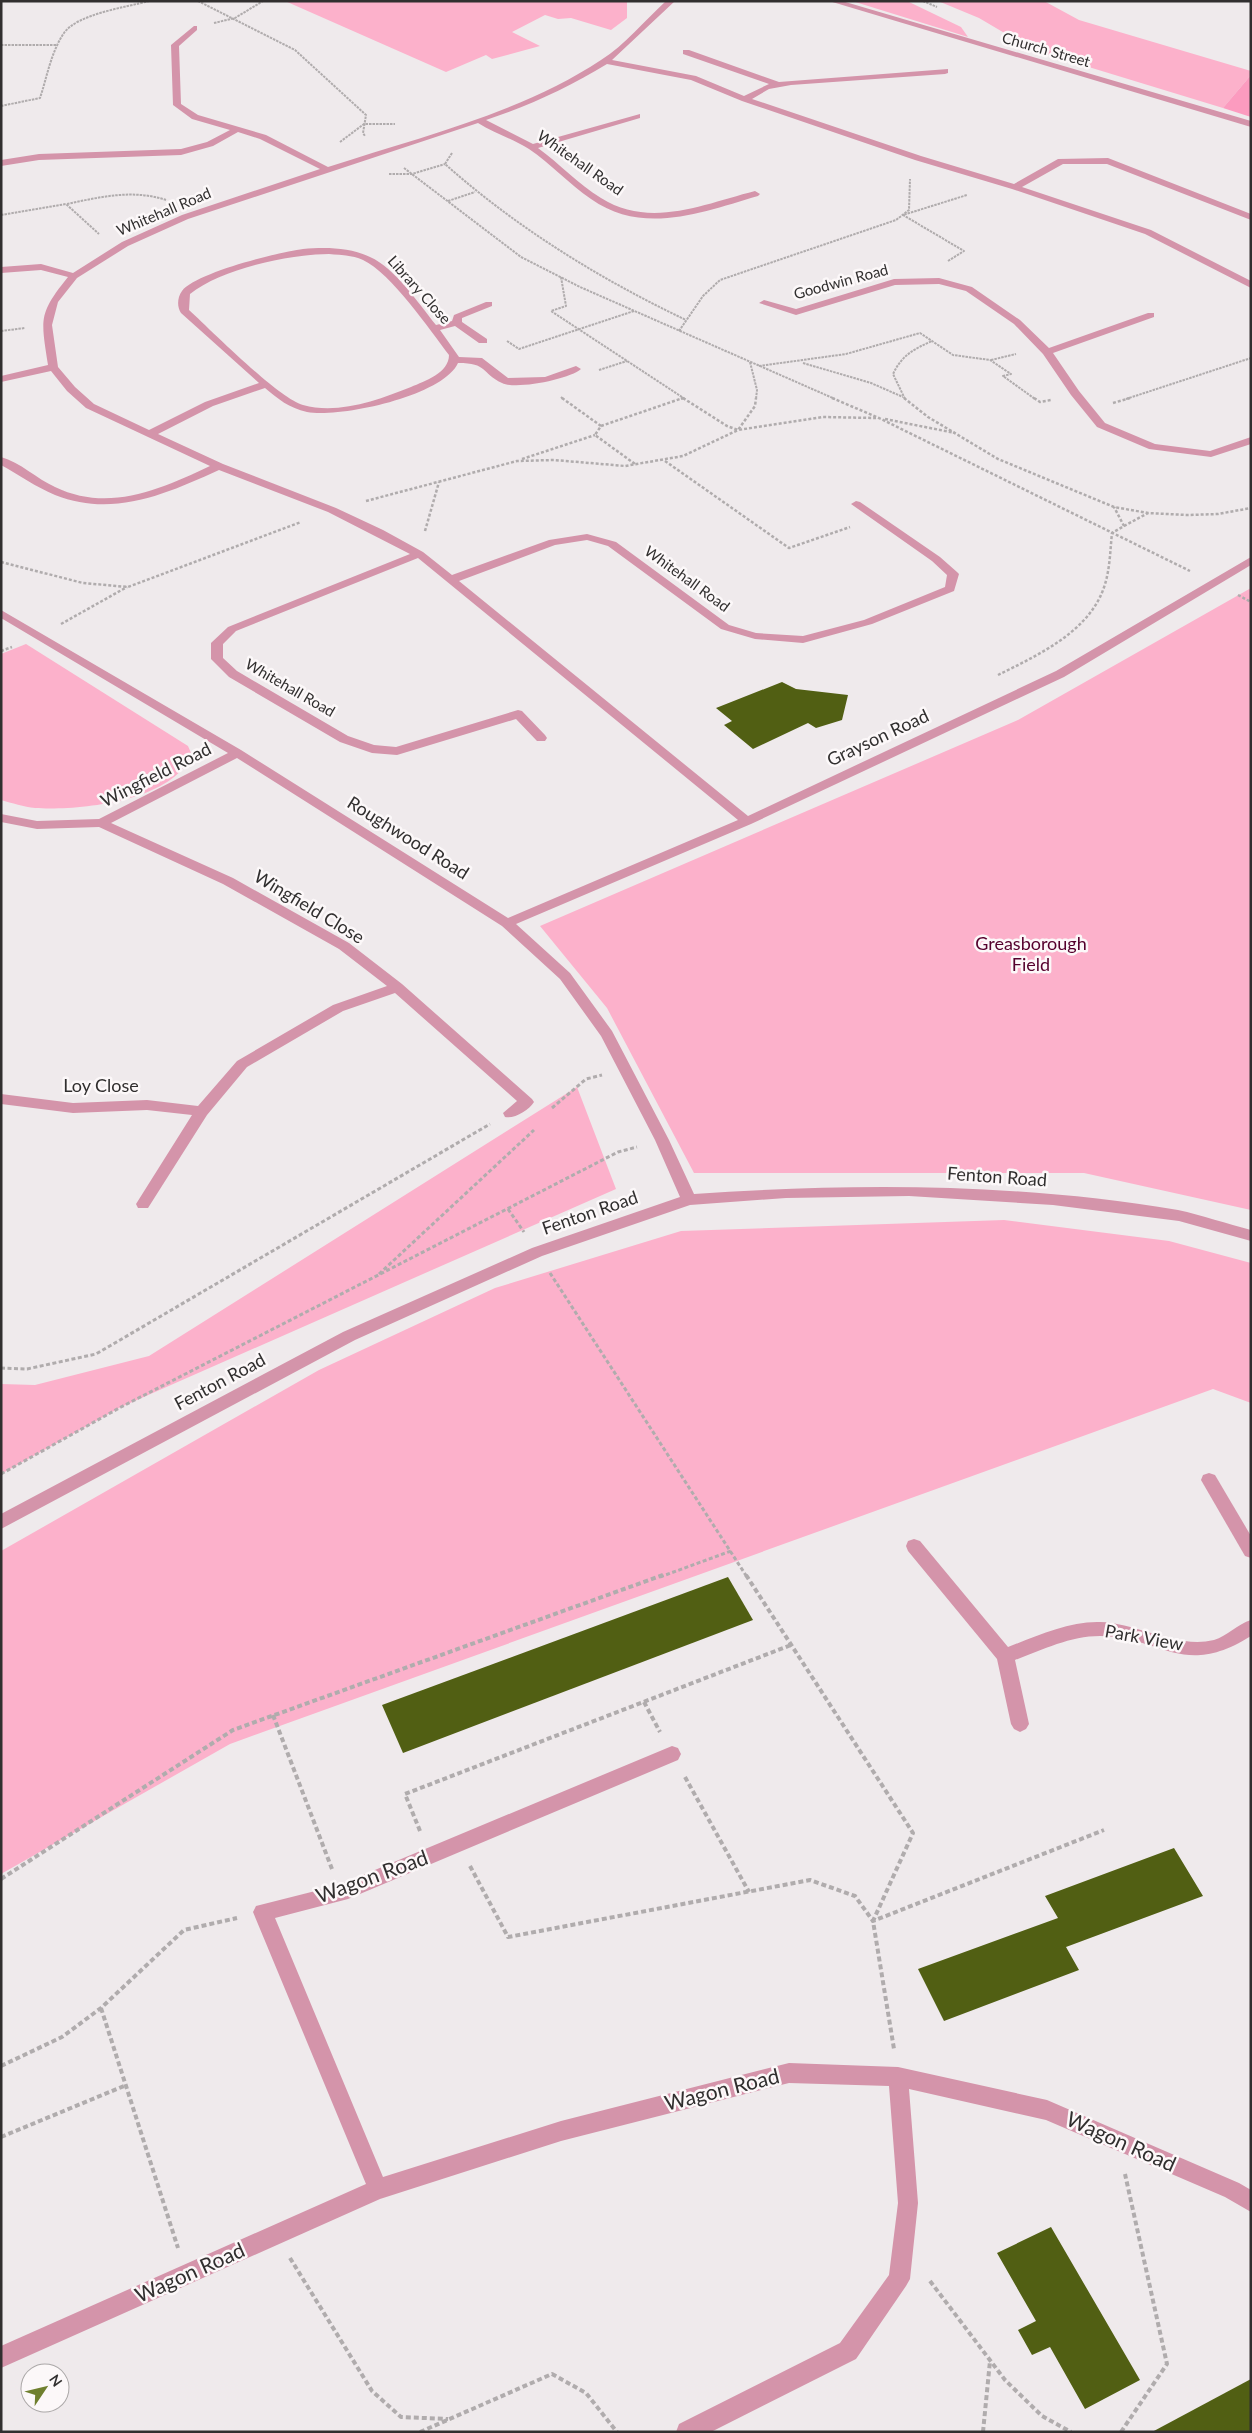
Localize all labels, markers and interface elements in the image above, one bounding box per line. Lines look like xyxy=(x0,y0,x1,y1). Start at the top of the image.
street label: Church Street xyxy=(1000,28,1093,70)
street label: Whitehall Road xyxy=(534,126,627,198)
street label: Whitehall Road xyxy=(114,183,213,239)
street label: Library Close xyxy=(384,251,455,327)
street label: Goodwin Road xyxy=(791,260,890,302)
street label: Whitehall Road xyxy=(642,541,734,615)
street label: Whitehall Road xyxy=(242,654,339,720)
street label: Grayson Road xyxy=(823,704,932,770)
street label: Wingfield Road xyxy=(97,737,214,811)
street label: Roughwood Road xyxy=(344,791,473,883)
street label: Wingfield Close xyxy=(250,865,369,948)
park label: Greasborough Field xyxy=(975,932,1087,975)
street label: Loy Close xyxy=(63,1074,139,1096)
street label: Fenton Road xyxy=(946,1162,1048,1190)
street label: Fenton Road xyxy=(539,1185,641,1239)
street label: Fenton Road xyxy=(170,1348,269,1414)
street label: Park View xyxy=(1103,1619,1185,1655)
street label: Wagon Road xyxy=(312,1844,431,1907)
street label: Wagon Road xyxy=(662,2062,782,2115)
street label: Wagon Road xyxy=(1063,2105,1180,2176)
street label: Wagon Road xyxy=(131,2236,248,2307)
north arrow xyxy=(20,2363,70,2413)
text: N xyxy=(46,2371,66,2390)

